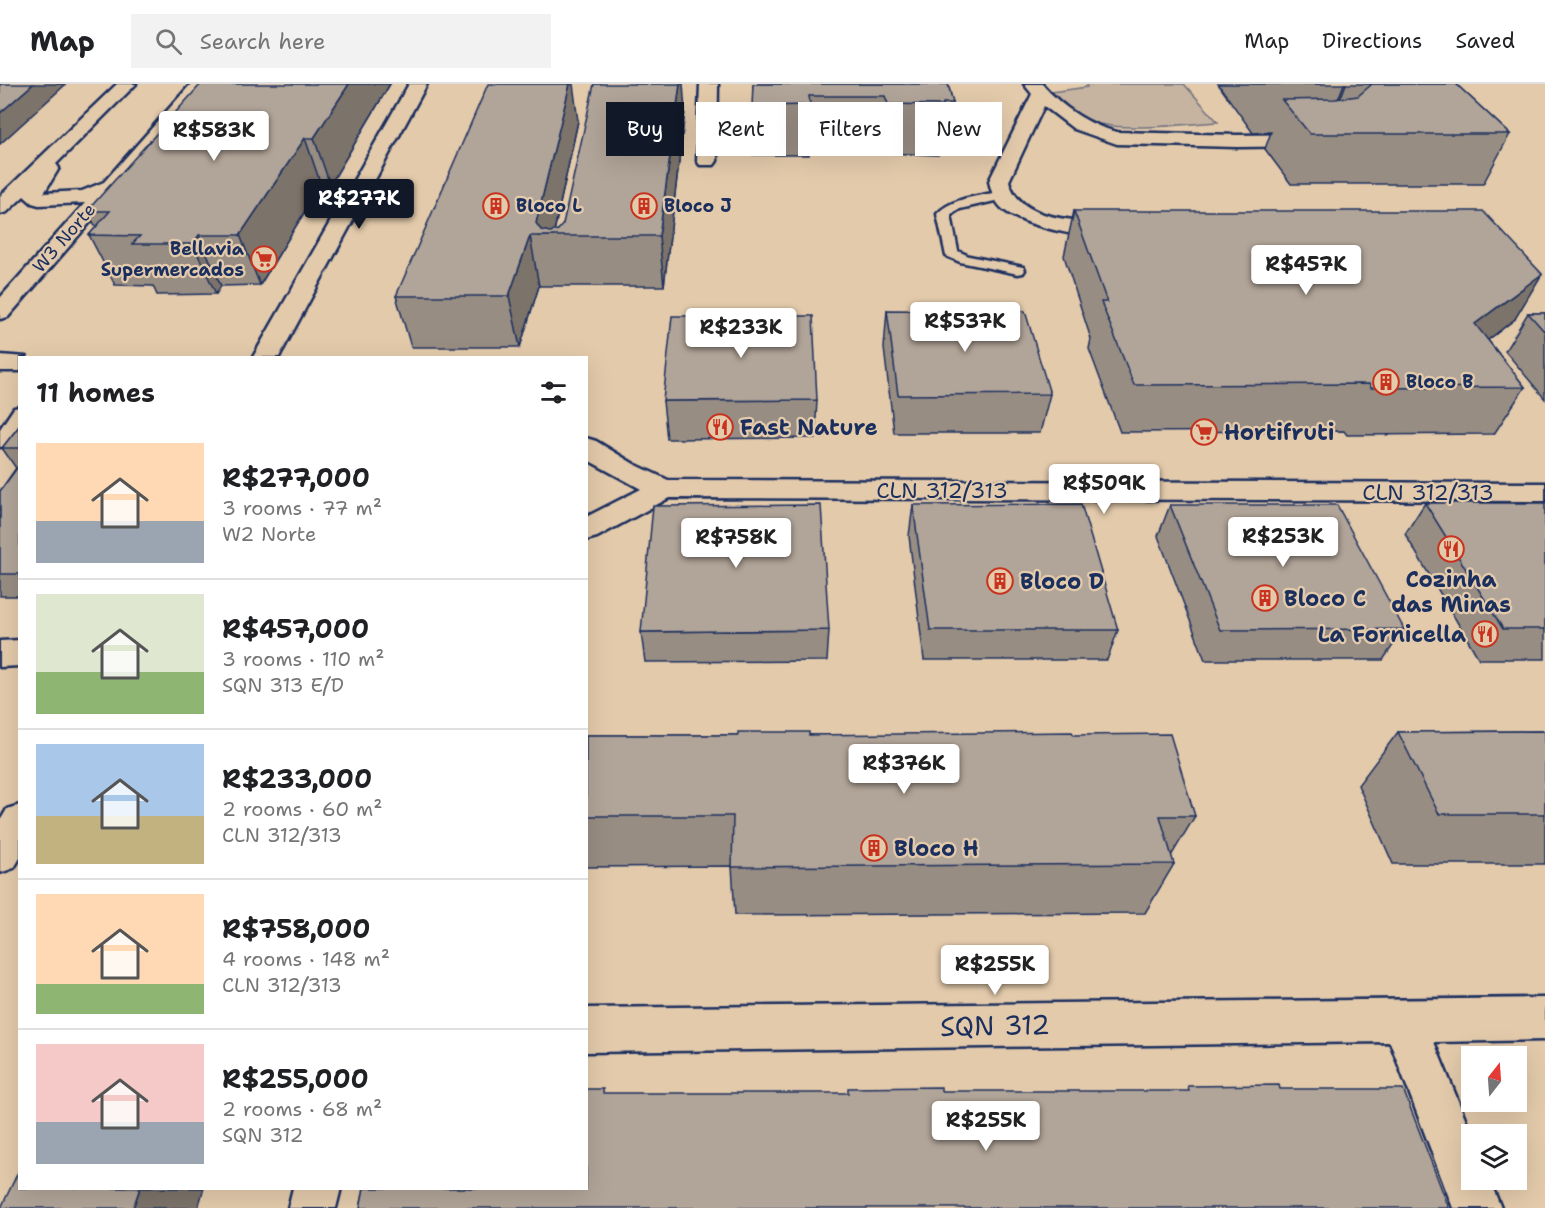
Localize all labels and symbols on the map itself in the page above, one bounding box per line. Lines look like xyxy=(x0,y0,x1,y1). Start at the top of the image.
pin: R$583K xyxy=(165,111,263,162)
pin: R$277K xyxy=(310,179,408,230)
building icon: Bloco L xyxy=(481,191,511,221)
building icon: Bloco J xyxy=(629,191,659,221)
place label: Bloco L xyxy=(516,194,582,218)
place label: Bloco J xyxy=(664,194,732,218)
street label: W3 Norte xyxy=(27,198,101,278)
place label: Bellavia Supermercados xyxy=(101,237,245,282)
supermarket icon: Bellavia Supermercados xyxy=(249,244,279,274)
pin: R$457K xyxy=(1257,245,1355,296)
pin: R$537K xyxy=(916,302,1014,353)
pin: R$233K xyxy=(692,308,790,359)
building icon: Bloco B xyxy=(1371,367,1401,397)
place label: Bloco B xyxy=(1406,370,1474,394)
restaurant icon: Fast Nature xyxy=(705,412,735,442)
place label: Fast Nature xyxy=(740,413,878,442)
supermarket icon: Hortifruti xyxy=(1189,417,1219,447)
place label: Hortifruti xyxy=(1224,418,1334,447)
pin: R$509K xyxy=(1055,464,1153,515)
street label: CLN 312/313 xyxy=(876,476,1008,505)
street label: CLN 312/313 xyxy=(1362,478,1494,507)
pin: R$253K xyxy=(1234,517,1332,568)
pin: R$758K xyxy=(687,518,785,569)
restaurant icon: Cozinha das Minas xyxy=(1436,534,1466,564)
place label: Cozinha das Minas xyxy=(1391,565,1511,619)
building icon: Bloco D xyxy=(985,566,1015,596)
place label: Bloco D xyxy=(1020,567,1104,596)
building icon: Bloco C xyxy=(1250,583,1280,613)
place label: Bloco C xyxy=(1284,584,1366,613)
restaurant icon: La Fornicella xyxy=(1470,619,1500,649)
place label: La Fornicella xyxy=(1318,620,1466,649)
pin: R$376K xyxy=(855,744,953,795)
building icon: Bloco H xyxy=(859,833,889,863)
place label: Bloco H xyxy=(894,834,979,863)
pin: R$255K xyxy=(946,945,1044,996)
street label: SQN 312 xyxy=(940,1006,1050,1045)
north arrow xyxy=(1461,1046,1527,1112)
pin: R$255K xyxy=(937,1101,1035,1152)

